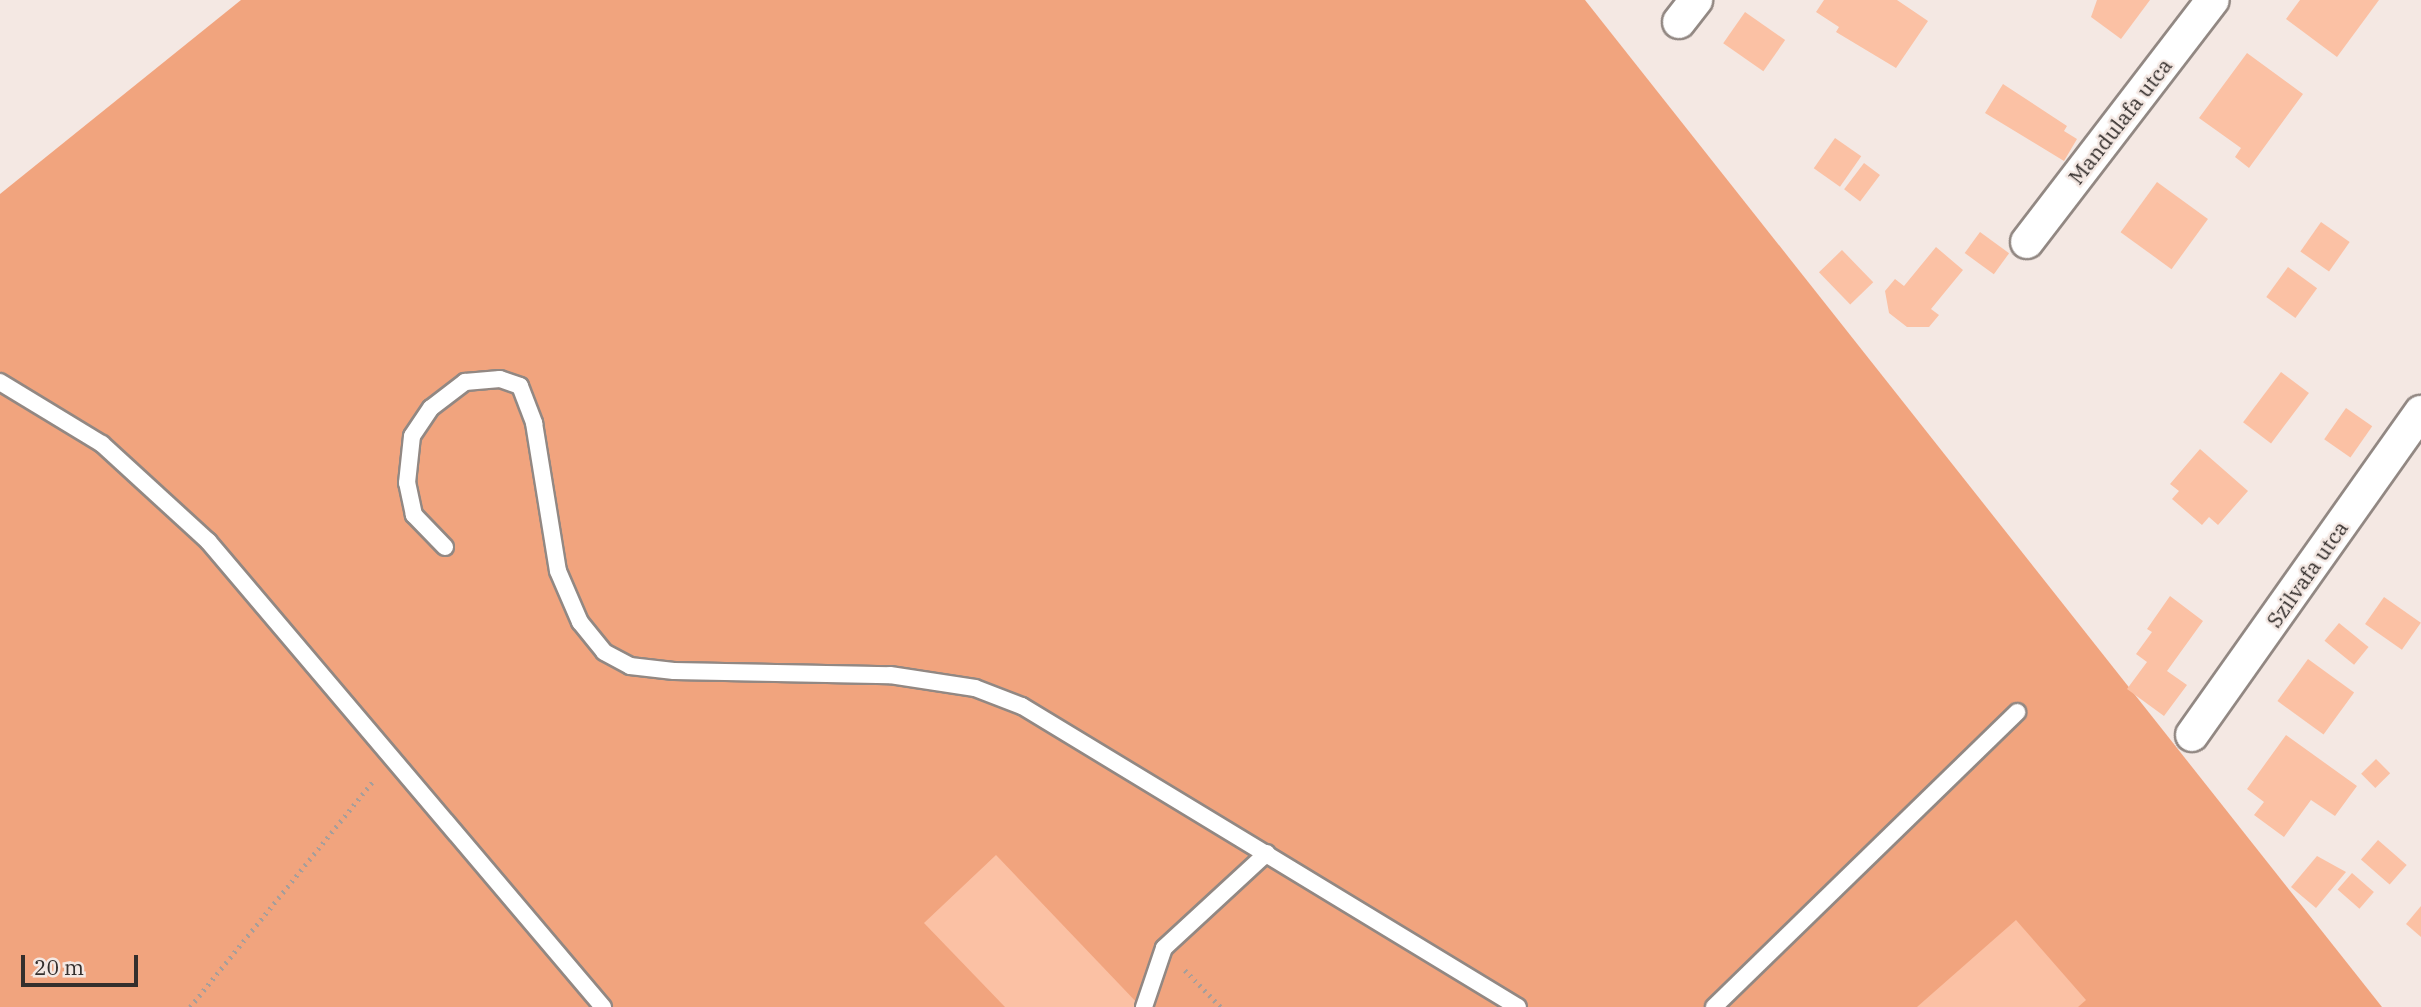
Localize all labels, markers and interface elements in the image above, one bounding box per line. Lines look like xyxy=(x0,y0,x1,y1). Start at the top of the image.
street label: Mandulafa utca xyxy=(2063,53,2177,189)
street label: Szilvafa utca xyxy=(2261,516,2353,632)
scale bar xyxy=(24,940,142,984)
text: 20 m xyxy=(34,953,84,981)

